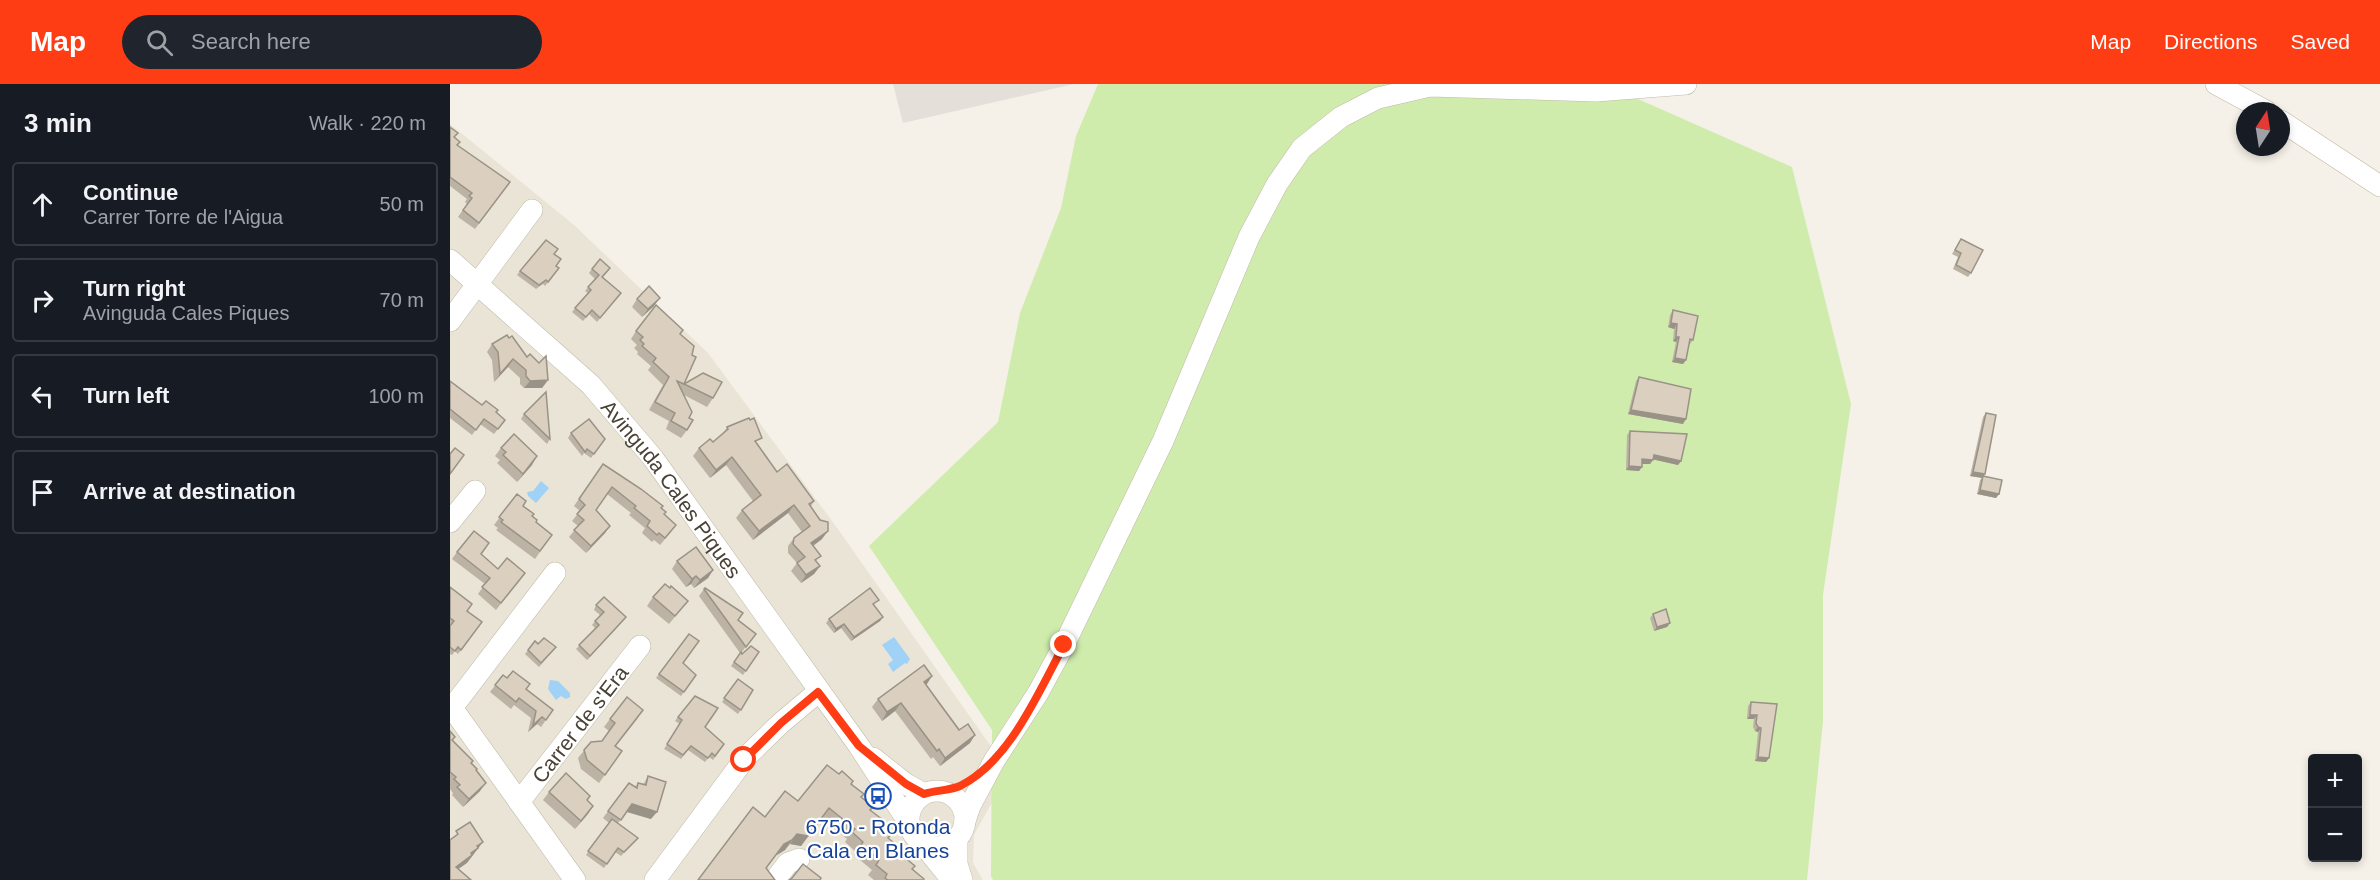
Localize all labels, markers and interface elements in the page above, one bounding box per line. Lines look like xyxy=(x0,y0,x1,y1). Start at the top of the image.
search box xyxy=(122,15,542,69)
text: Map xyxy=(30,26,86,57)
icon: search xyxy=(143,26,176,59)
text: Search here xyxy=(191,29,311,54)
text: Map xyxy=(2090,30,2131,53)
text: Directions xyxy=(2164,30,2257,53)
text: Saved xyxy=(2290,30,2350,53)
north arrow xyxy=(2236,102,2290,156)
text: 3 min xyxy=(24,108,92,138)
text: Walk · 220 m xyxy=(309,112,426,134)
text: Continue xyxy=(83,180,178,205)
icon: ahead xyxy=(26,188,59,221)
text: 50 m xyxy=(380,193,424,215)
text: Carrer Torre de l'Aigua xyxy=(83,206,283,228)
text: Turn right xyxy=(83,276,185,301)
icon: right xyxy=(26,284,59,317)
text: 70 m xyxy=(380,289,424,311)
text: Avinguda Cales Piques xyxy=(83,302,289,324)
icon: left xyxy=(26,380,59,413)
text: Turn left xyxy=(83,383,169,408)
text: 100 m xyxy=(368,385,424,407)
street label: Avinguda Cales Piques xyxy=(597,395,746,582)
icon: arrive xyxy=(26,476,59,509)
text: Arrive at destination xyxy=(83,479,296,504)
route end xyxy=(1050,631,1076,657)
street label: Carrer de s'Era xyxy=(527,660,632,787)
route start xyxy=(730,746,756,772)
map controls xyxy=(2308,754,2362,862)
button: + xyxy=(2308,754,2362,808)
bus stop icon: 6750 - Rotonda Cala en Blanes xyxy=(863,781,893,811)
button: − xyxy=(2308,808,2362,862)
place label: 6750 - Rotonda Cala en Blanes xyxy=(806,815,951,862)

